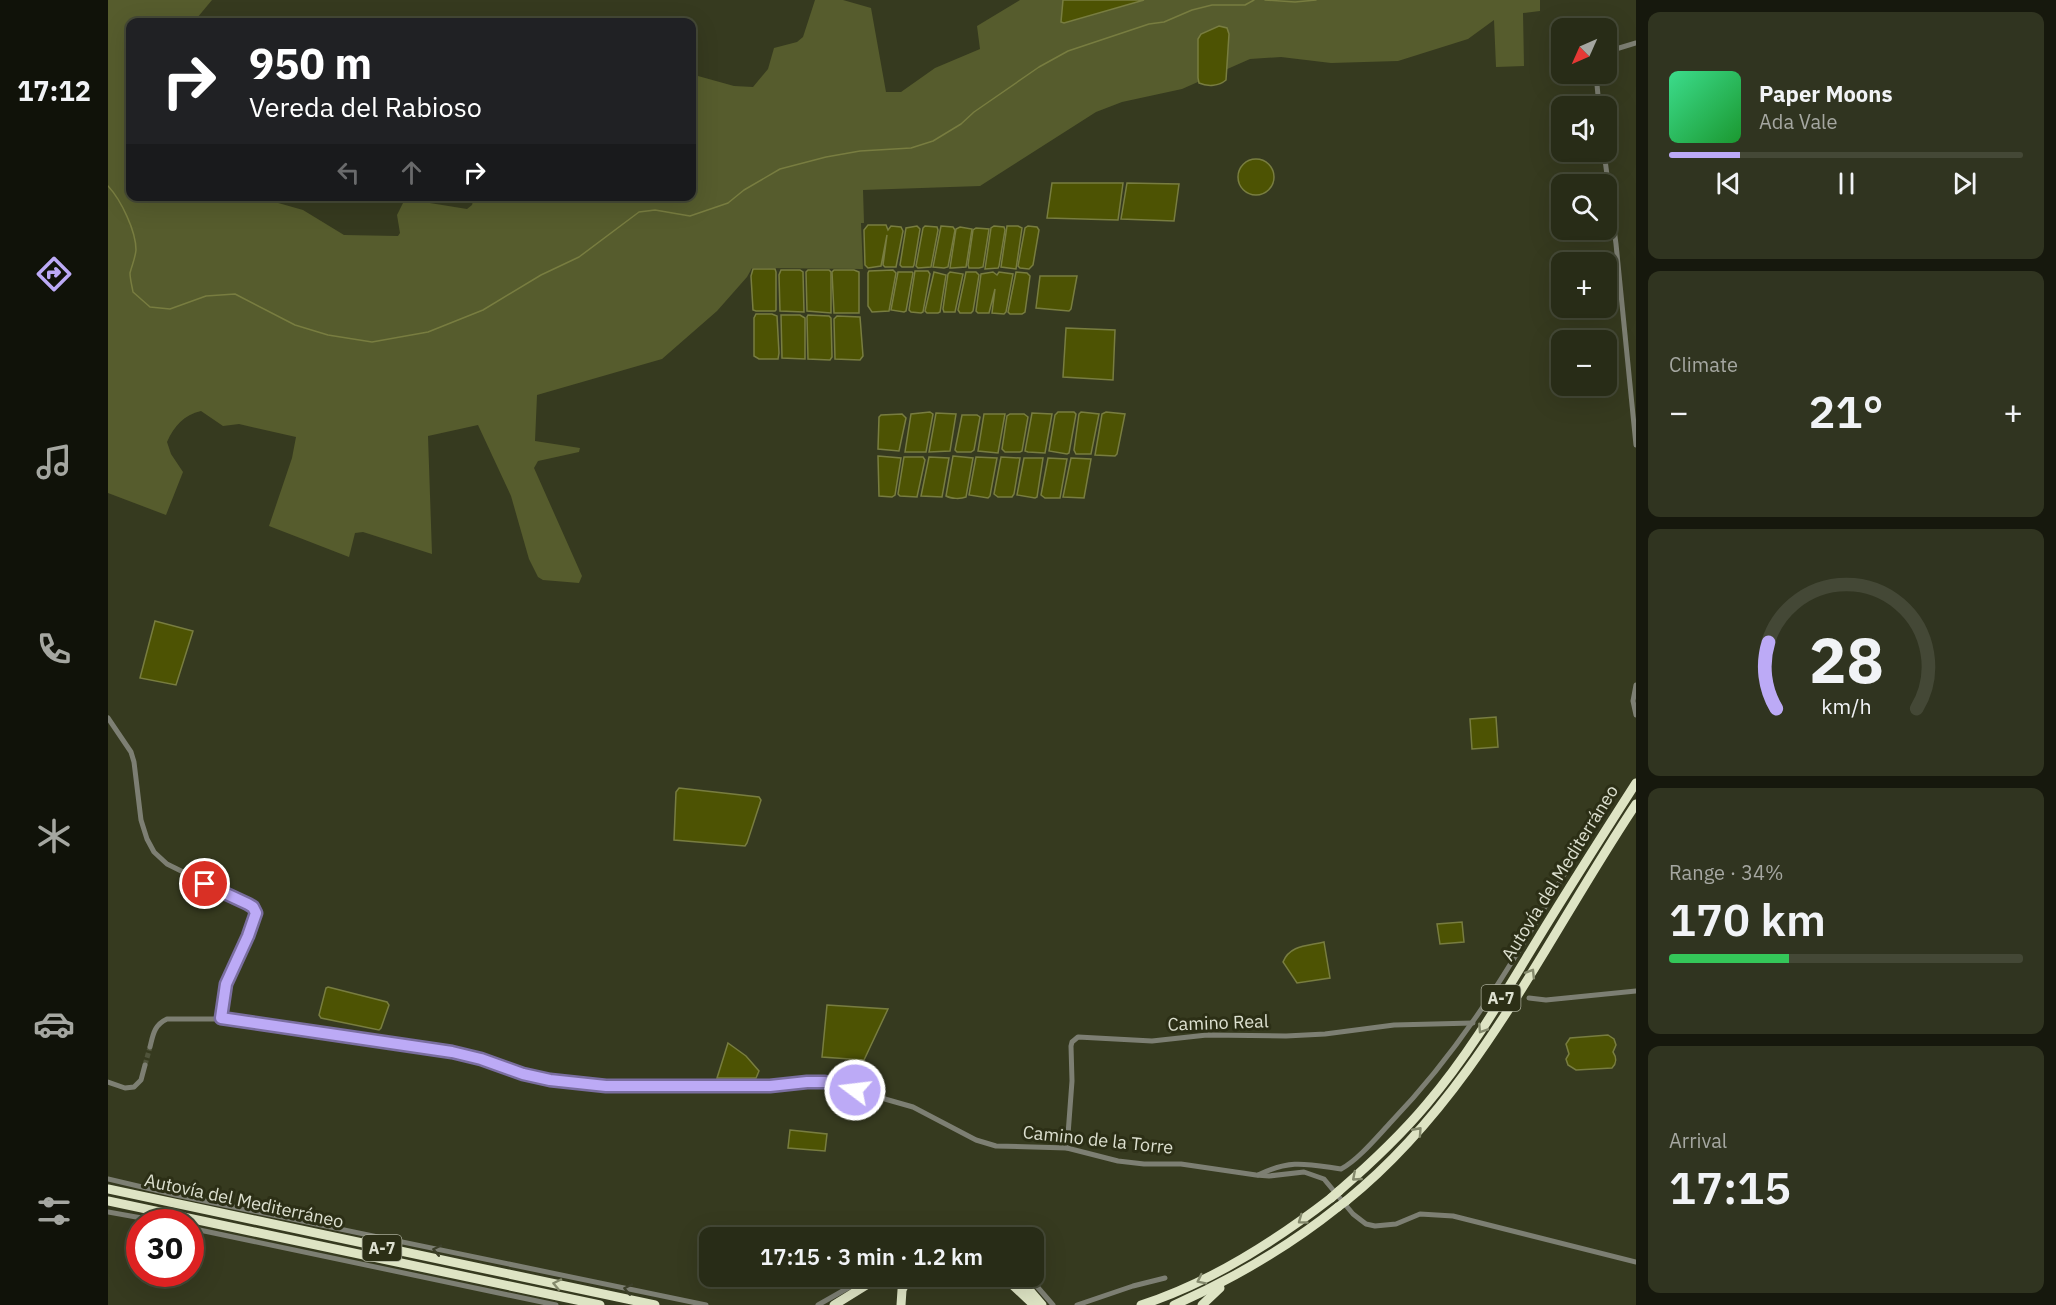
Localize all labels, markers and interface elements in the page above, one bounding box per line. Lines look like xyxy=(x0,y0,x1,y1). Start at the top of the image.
north arrow xyxy=(1551,18,1617,84)
map controls xyxy=(1551,18,1617,396)
text: 950 m xyxy=(249,36,372,91)
icon: right xyxy=(150,42,228,120)
text: 17:12 xyxy=(17,73,91,108)
text: Paper Moons xyxy=(1759,79,1892,108)
text: Vereda del Rabioso xyxy=(249,89,482,124)
button: sound xyxy=(1551,96,1617,162)
text: Ada Vale xyxy=(1759,108,1838,135)
icon: left xyxy=(332,156,365,189)
icon: ahead xyxy=(395,156,428,189)
icon: right xyxy=(458,156,491,189)
icon: previous xyxy=(1712,167,1745,200)
icon: pause xyxy=(1830,167,1863,200)
icon: next xyxy=(1948,167,1981,200)
button: search xyxy=(1551,174,1617,240)
button: + xyxy=(1551,252,1617,318)
icon: directions xyxy=(33,253,75,295)
button: − xyxy=(1551,330,1617,396)
text: Climate xyxy=(1669,351,1738,378)
text: 21° xyxy=(1808,382,1884,440)
text: − xyxy=(1669,390,1689,433)
text: + xyxy=(2003,390,2023,433)
icon: music xyxy=(33,441,75,483)
text: 28 xyxy=(1809,620,1883,701)
icon: phone xyxy=(33,628,75,670)
text: km/h xyxy=(1821,693,1871,721)
street label: Autovía del Mediterráneo xyxy=(1496,781,1623,965)
icon: climate xyxy=(33,815,75,857)
pin xyxy=(179,858,230,909)
text: Range · 34% xyxy=(1669,859,1784,886)
icon: arrive xyxy=(188,867,221,900)
text: 170 km xyxy=(1669,890,1826,948)
one-way arrow xyxy=(1523,969,1535,979)
road number: A-7 xyxy=(1482,985,1520,1011)
icon: car xyxy=(33,1003,75,1045)
street label: Camino Real xyxy=(1167,1009,1269,1036)
one-way arrow xyxy=(1478,1022,1489,1033)
position arrow xyxy=(823,1058,887,1122)
street label: Camino de la Torre xyxy=(1022,1120,1175,1159)
one-way arrow xyxy=(1411,1127,1422,1138)
text: Arrival xyxy=(1669,1127,1727,1154)
text: 17:15 xyxy=(1669,1158,1791,1216)
street label: Autovía del Mediterráneo xyxy=(142,1168,346,1233)
one-way arrow xyxy=(1352,1170,1363,1181)
icon: filters xyxy=(33,1190,75,1232)
speed limit sign: 30 xyxy=(126,1209,204,1287)
one-way arrow xyxy=(1298,1213,1309,1224)
road number: A-7 xyxy=(362,1235,402,1261)
text: 17:15 · 3 min · 1.2 km xyxy=(760,1242,983,1271)
one-way arrow xyxy=(432,1244,442,1257)
one-way arrow xyxy=(1197,1273,1208,1284)
one-way arrow xyxy=(552,1279,562,1292)
one-way arrow xyxy=(623,1283,633,1296)

